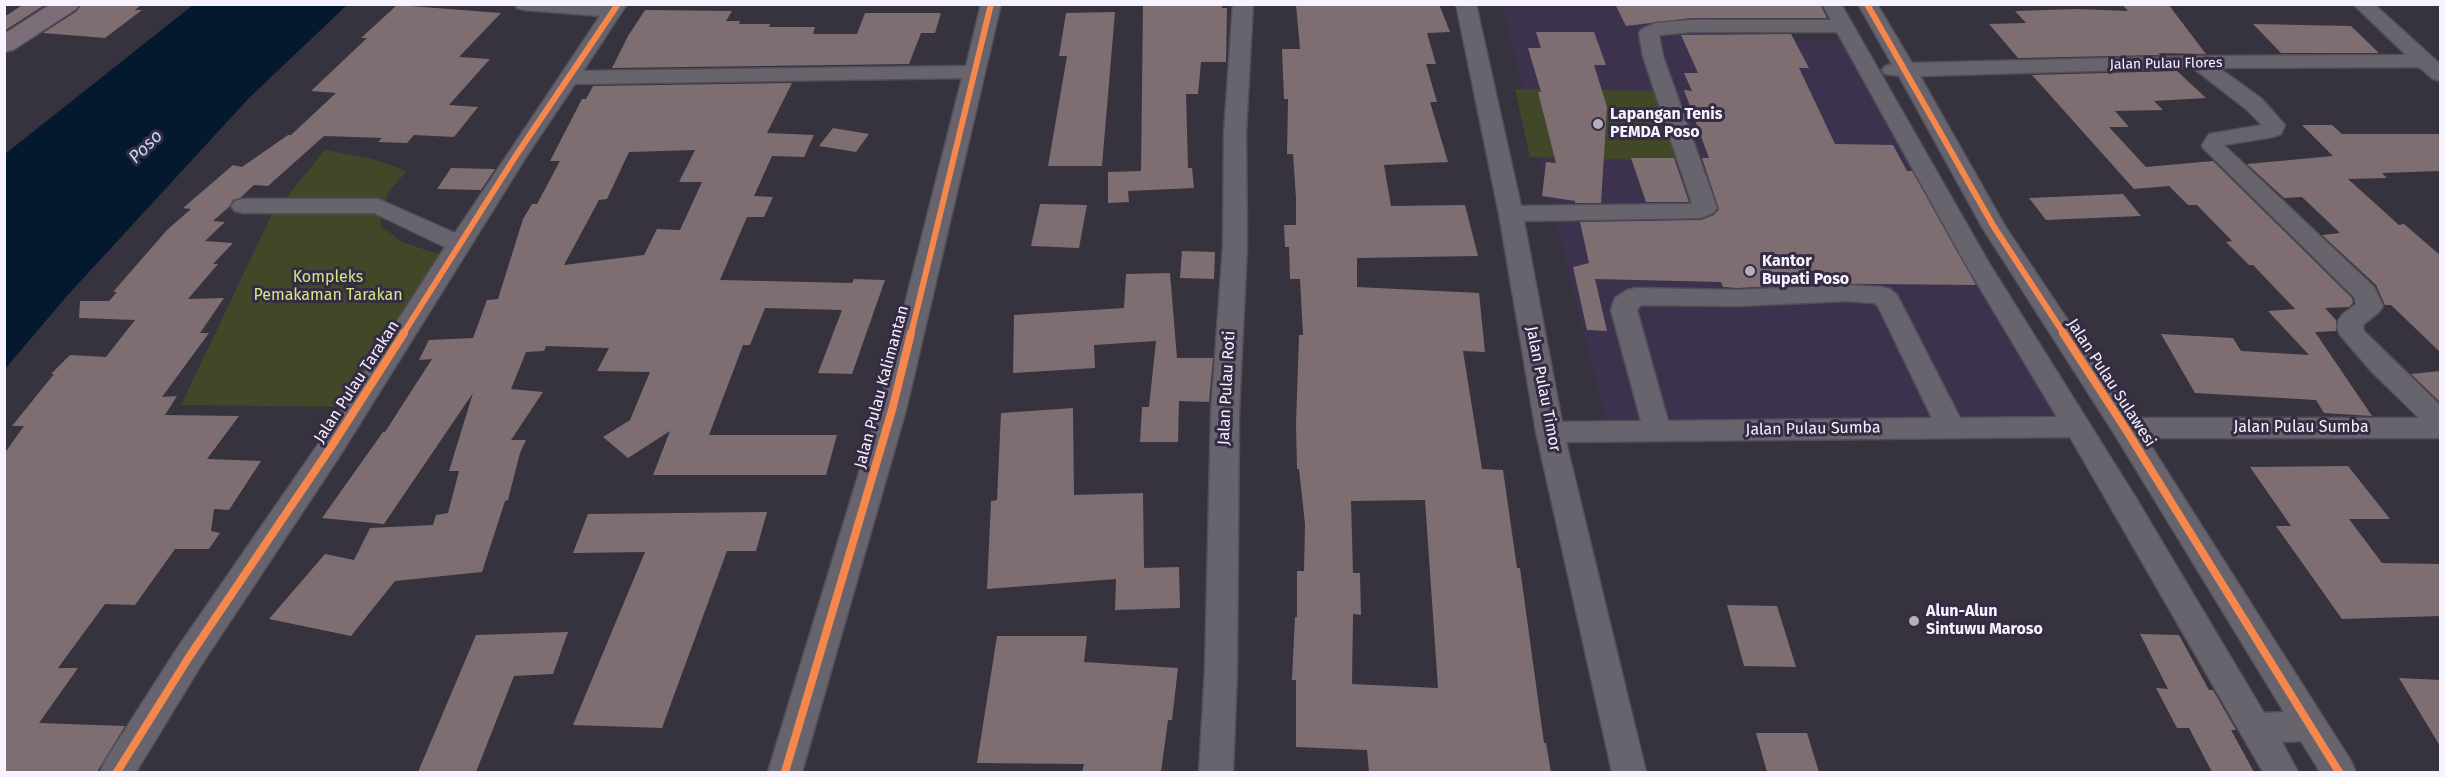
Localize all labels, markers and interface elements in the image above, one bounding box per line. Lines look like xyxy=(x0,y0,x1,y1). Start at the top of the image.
street label: Jalan Pulau Flores xyxy=(2109,55,2223,73)
place label: Lapangan Tenis PEMDA Poso xyxy=(1610,105,1723,143)
marker: Lapangan Tenis PEMDA Poso xyxy=(1591,117,1605,131)
water label: Poso xyxy=(125,126,167,168)
place label: Kantor Bupati Poso xyxy=(1762,252,1849,290)
marker: Kantor Bupati Poso xyxy=(1743,264,1757,278)
park label: Kompleks Pemakaman Tarakan xyxy=(253,268,403,306)
street label: Jalan Pulau Kalimantan xyxy=(851,303,913,471)
street label: Jalan Pulau Sulawesi xyxy=(2062,315,2160,451)
street label: Jalan Pulau Tarakan xyxy=(310,317,404,447)
street label: Jalan Pulau Timor xyxy=(1521,325,1565,453)
street label: Jalan Pulau Roti xyxy=(1214,330,1240,446)
street label: Jalan Pulau Sumba xyxy=(1745,418,1881,440)
street label: Jalan Pulau Sumba xyxy=(2233,418,2369,438)
place label: Alun-Alun Sintuwu Maroso xyxy=(1926,602,2043,640)
marker: Alun-Alun Sintuwu Maroso xyxy=(1907,614,1921,628)

